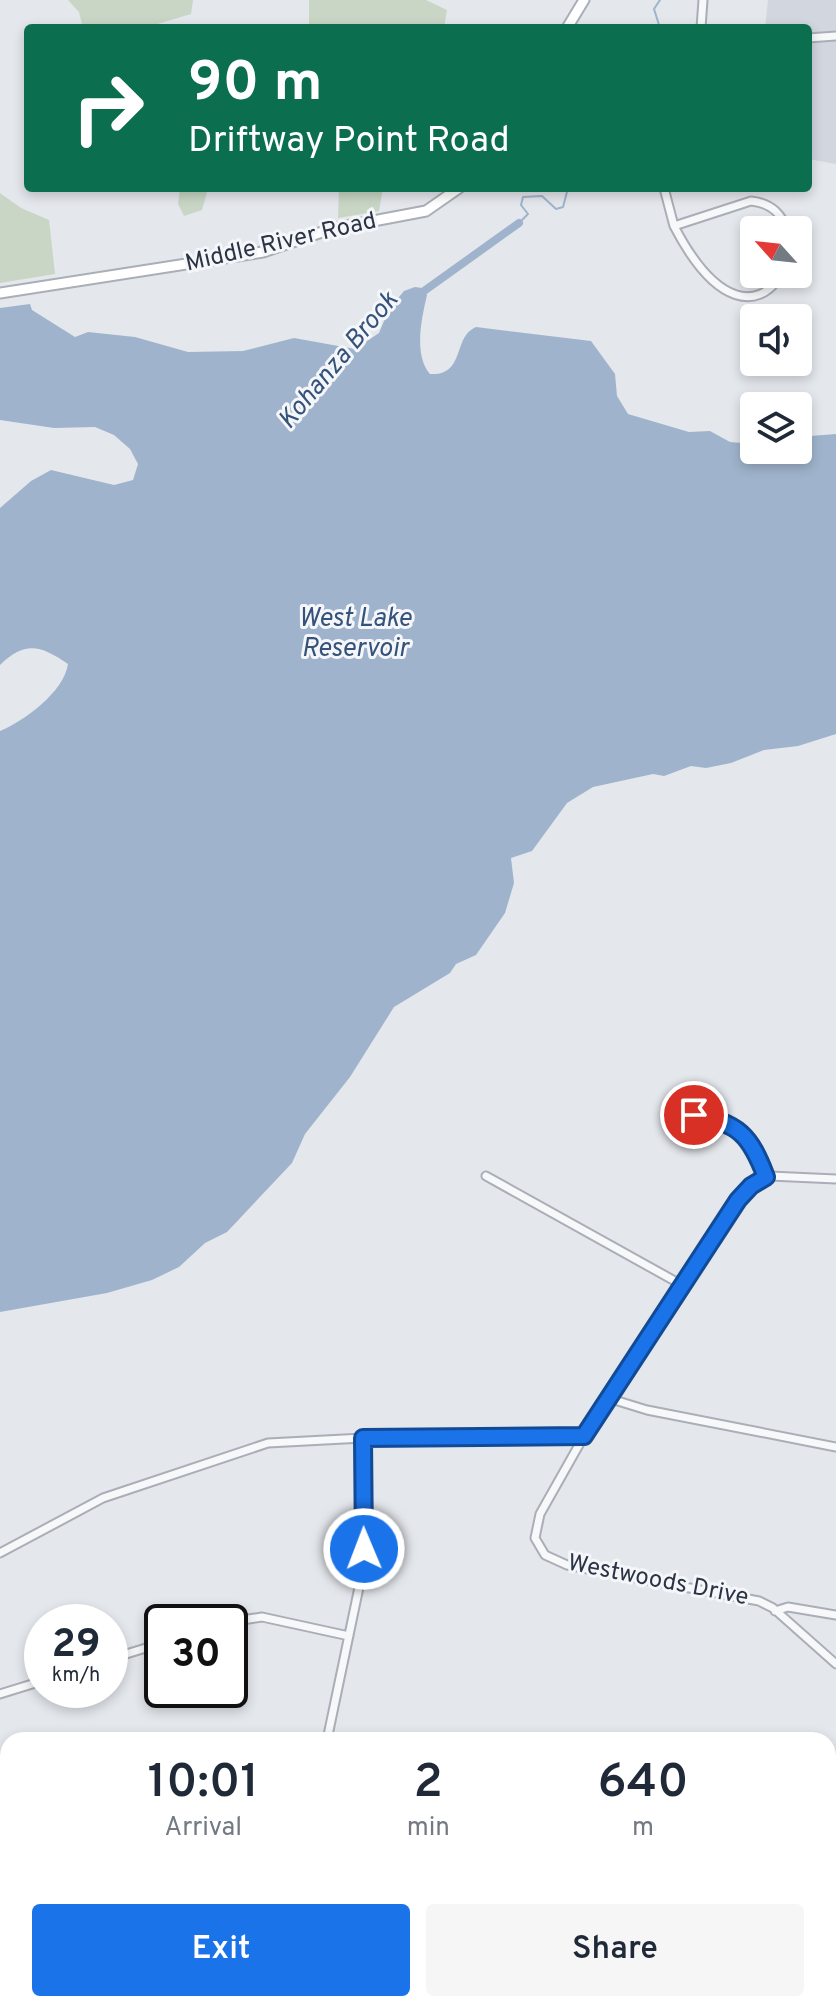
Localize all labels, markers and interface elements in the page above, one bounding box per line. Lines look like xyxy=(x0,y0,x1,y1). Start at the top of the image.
text: 90 m xyxy=(188,50,323,120)
icon: right xyxy=(56,56,160,160)
text: Driftway Point Road xyxy=(188,119,510,165)
street label: Middle River Road xyxy=(183,206,379,280)
north arrow xyxy=(740,216,812,288)
map controls xyxy=(740,216,812,464)
water label: Kohanza Brook xyxy=(272,285,407,437)
button: sound xyxy=(740,304,812,376)
button: layers xyxy=(740,392,812,464)
water label: West Lake Reservoir xyxy=(298,603,412,666)
pin xyxy=(660,1081,728,1149)
icon: arrive xyxy=(672,1093,716,1137)
position arrow xyxy=(322,1507,406,1591)
street label: Westwoods Drive xyxy=(565,1549,751,1613)
speed limit sign: 30 xyxy=(144,1604,248,1708)
text: 29 xyxy=(51,1621,101,1671)
text: km/h xyxy=(52,1663,100,1689)
text: 10:01 xyxy=(148,1754,259,1814)
text: 2 xyxy=(414,1754,443,1814)
text: 640 xyxy=(597,1754,688,1814)
text: Arrival xyxy=(165,1812,242,1845)
text: min xyxy=(407,1812,450,1845)
text: m xyxy=(632,1812,654,1845)
button: Exit xyxy=(32,1904,410,1996)
button: Share xyxy=(426,1904,804,1996)

